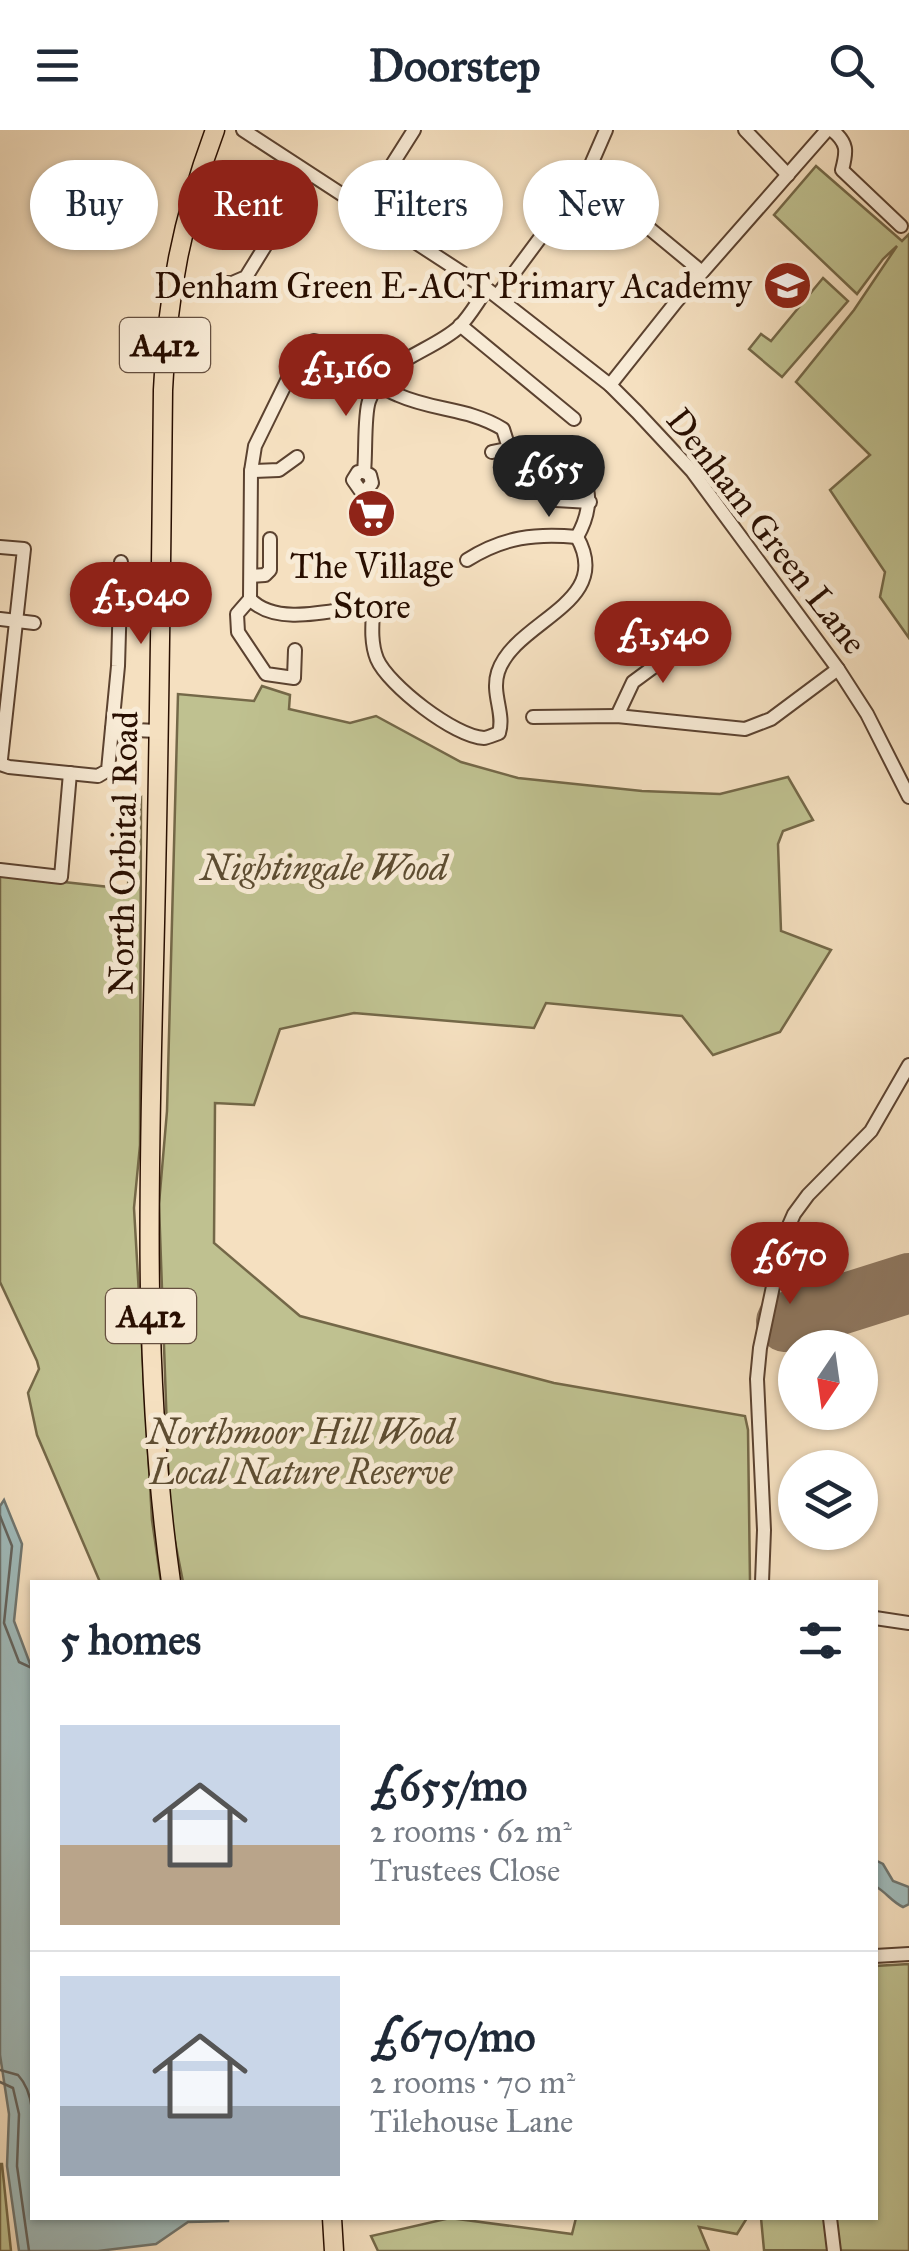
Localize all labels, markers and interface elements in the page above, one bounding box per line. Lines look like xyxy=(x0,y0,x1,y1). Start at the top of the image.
icon: menu xyxy=(30,38,85,93)
text: Doorstep xyxy=(369,38,540,93)
icon: search xyxy=(824,38,879,93)
chip: Buy xyxy=(30,160,158,250)
chip: Rent xyxy=(178,160,318,250)
chip: Filters xyxy=(338,160,503,250)
chip: New xyxy=(523,160,659,250)
school or university icon: Denham Green E-ACT Primary Academy xyxy=(761,260,813,312)
place label: Denham Green E-ACT Primary Academy xyxy=(154,265,753,308)
road number: A412 xyxy=(120,318,210,372)
pin: £1,160 xyxy=(265,334,427,419)
text: £1,160 xyxy=(301,347,391,386)
street label: Denham Green Lane xyxy=(657,400,876,663)
pin: £655 xyxy=(490,435,608,520)
text: £655 xyxy=(515,448,583,487)
supermarket icon: The Village Store xyxy=(346,488,398,540)
place label: The Village Store xyxy=(290,545,454,628)
pin: £1,040 xyxy=(60,562,222,647)
text: £1,040 xyxy=(92,575,190,614)
pin: £1,540 xyxy=(582,601,744,686)
text: £1,540 xyxy=(616,614,710,653)
street label: North Orbital Road xyxy=(100,710,147,995)
park label: Nightingale Wood xyxy=(199,847,450,890)
pin: £670 xyxy=(731,1222,849,1307)
text: £670 xyxy=(753,1235,827,1274)
road number: A412 xyxy=(106,1289,196,1343)
north arrow xyxy=(778,1330,878,1430)
map controls xyxy=(778,1330,878,1550)
park label: Northmoor Hill Wood Local Nature Reserve xyxy=(145,1411,457,1494)
button: layers xyxy=(778,1450,878,1550)
icon: filters xyxy=(793,1613,848,1668)
text: 5 homes xyxy=(60,1614,201,1666)
text: £655/mo xyxy=(370,1760,527,1812)
icon: home xyxy=(140,1765,260,1885)
text: 2 rooms · 62 m² xyxy=(370,1812,572,1851)
text: Trustees Close xyxy=(370,1851,560,1890)
text: £670/mo xyxy=(370,2011,536,2063)
icon: home xyxy=(140,2016,260,2136)
text: 2 rooms · 70 m² xyxy=(370,2063,575,2102)
text: Tilehouse Lane xyxy=(370,2102,573,2141)

